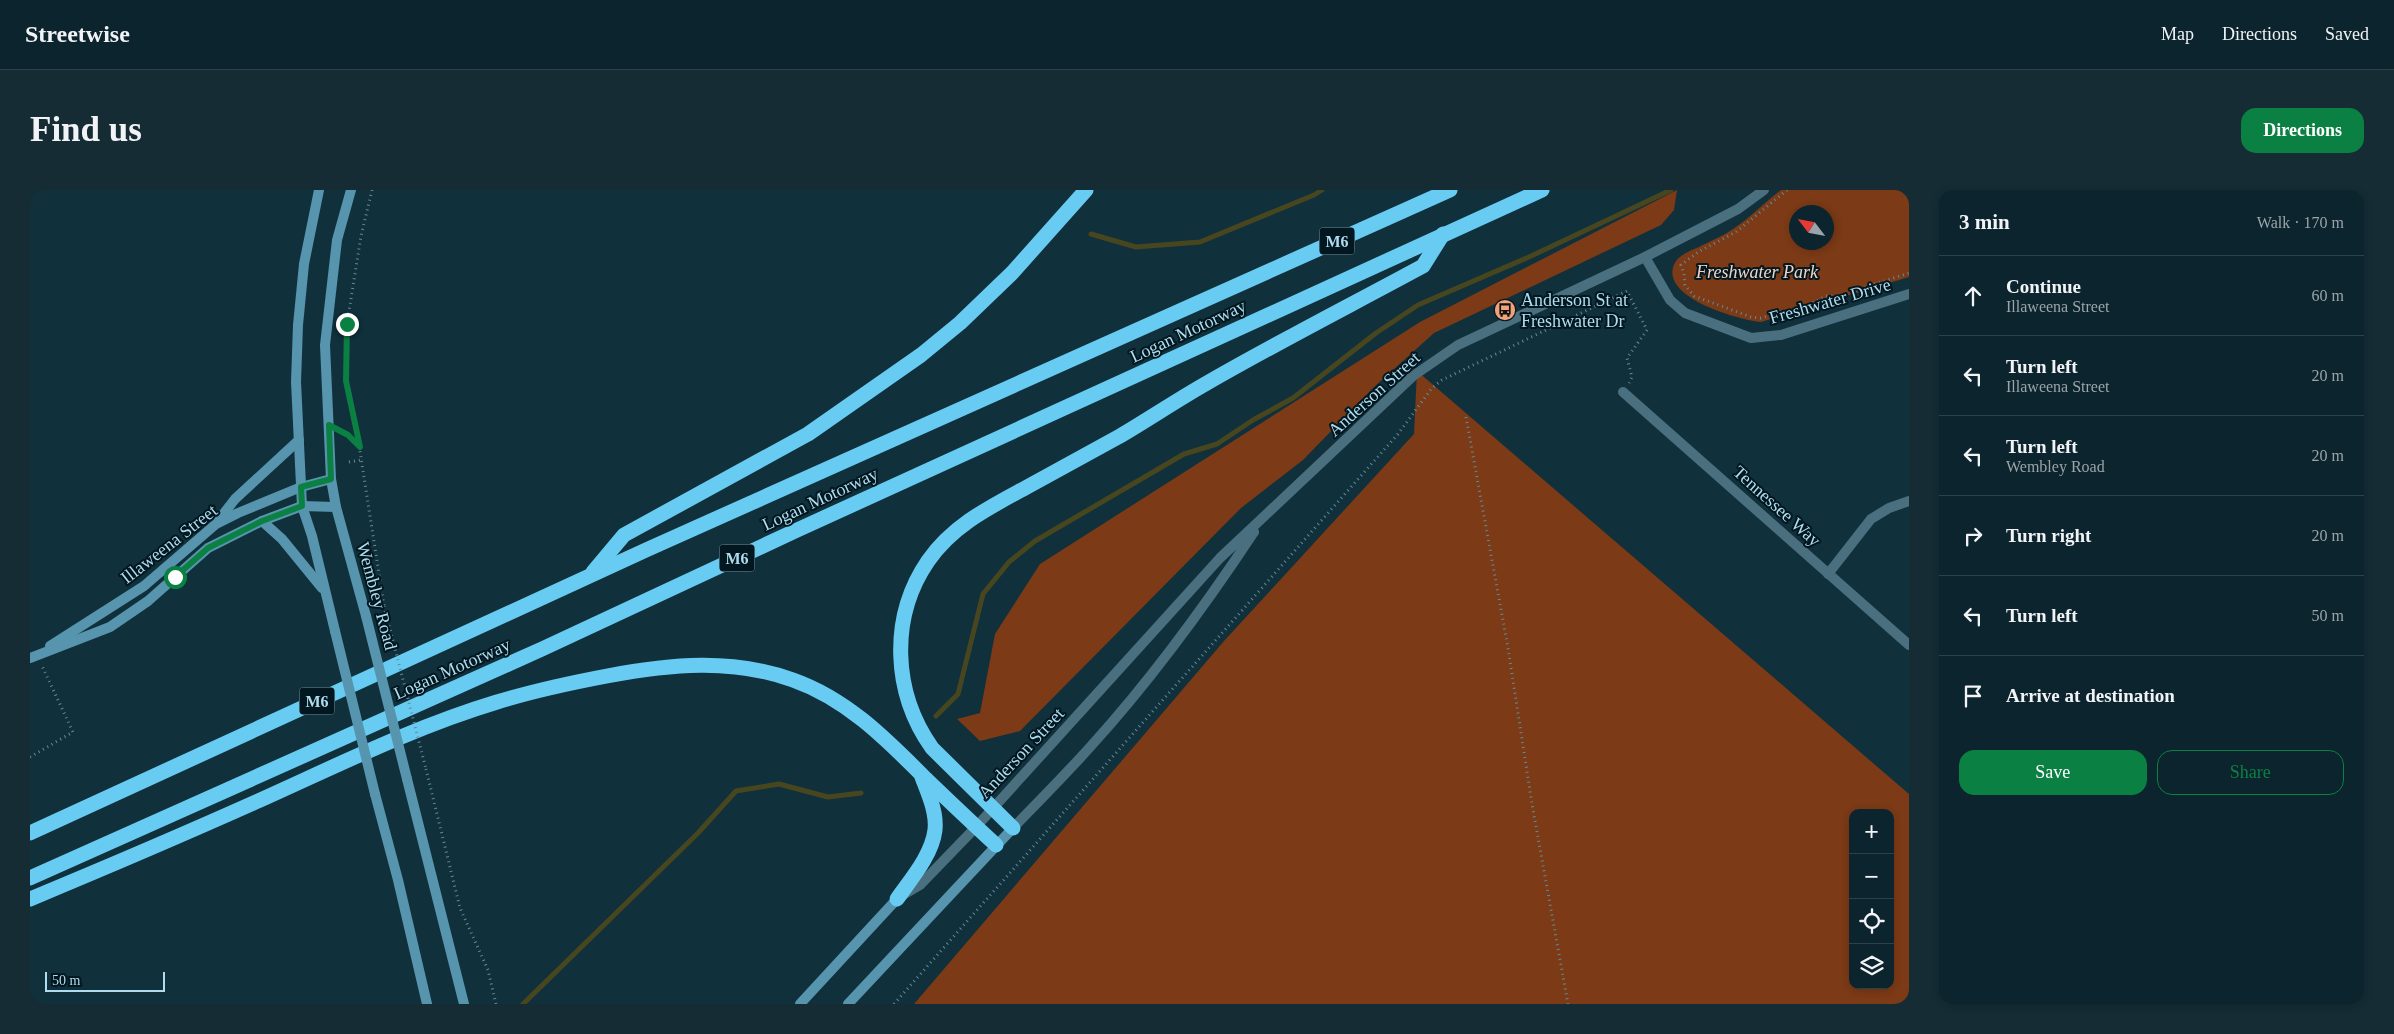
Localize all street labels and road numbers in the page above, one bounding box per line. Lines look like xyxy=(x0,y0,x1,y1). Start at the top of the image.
road number: M6 xyxy=(1320,227,1354,254)
street label: Freshwater Drive xyxy=(1767,274,1893,328)
street label: Logan Motorway xyxy=(1127,295,1249,367)
street label: Anderson Street xyxy=(1324,348,1424,440)
street label: Tennessee Way xyxy=(1729,462,1825,550)
street label: Logan Motorway xyxy=(759,463,881,535)
street label: Illaweena Street xyxy=(117,500,221,588)
street label: Wembley Road xyxy=(353,540,401,652)
road number: M6 xyxy=(720,544,754,572)
street label: Logan Motorway xyxy=(391,634,513,704)
road number: M6 xyxy=(300,688,334,714)
street label: Anderson Street xyxy=(974,704,1068,802)

